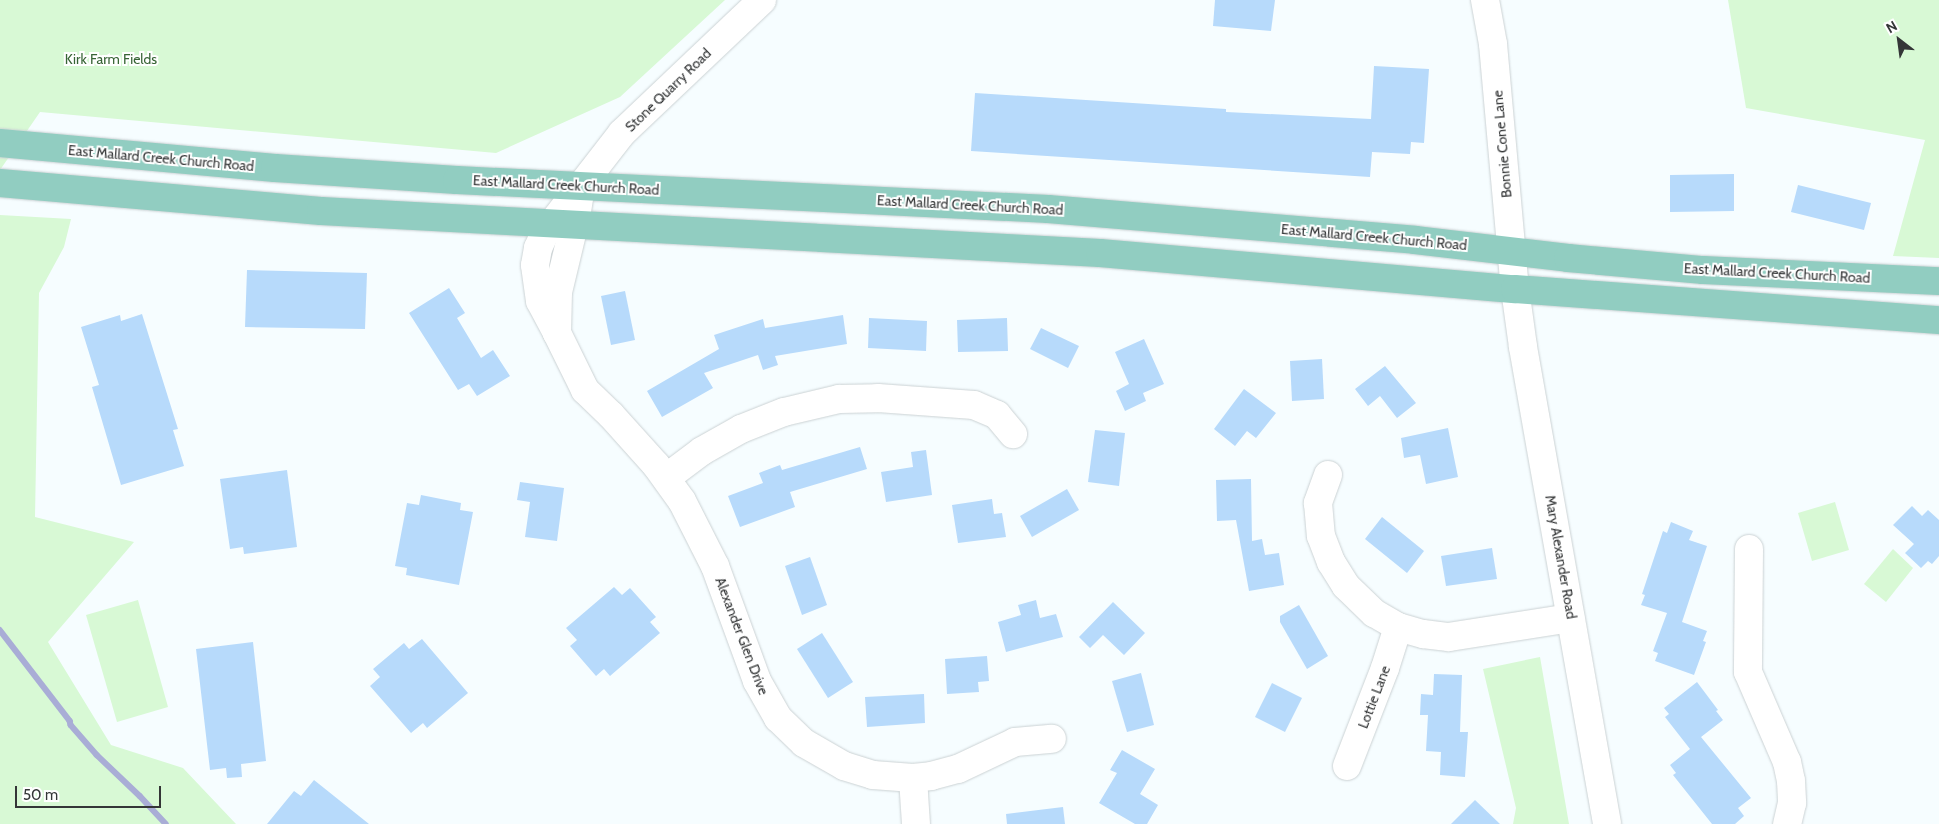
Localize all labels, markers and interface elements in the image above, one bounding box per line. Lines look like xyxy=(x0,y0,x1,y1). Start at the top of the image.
north arrow xyxy=(1874,15,1924,65)
text: N xyxy=(1883,17,1900,37)
street label: Stone Quarry Road xyxy=(622,45,714,135)
park label: Kirk Farm Fields xyxy=(65,51,157,67)
street label: Bonnie Cone Lane xyxy=(1489,89,1515,199)
street label: East Mallard Creek Church Road xyxy=(67,142,255,174)
street label: East Mallard Creek Church Road xyxy=(472,172,660,198)
street label: East Mallard Creek Church Road xyxy=(876,192,1064,218)
street label: East Mallard Creek Church Road xyxy=(1280,221,1468,253)
street label: East Mallard Creek Church Road xyxy=(1683,260,1871,286)
street label: Mary Alexander Road xyxy=(1542,494,1580,620)
street label: Alexander Glen Drive xyxy=(712,575,772,697)
street label: Lottie Lane xyxy=(1354,663,1394,731)
scale bar xyxy=(18,776,164,808)
text: 50 m xyxy=(23,786,58,804)

